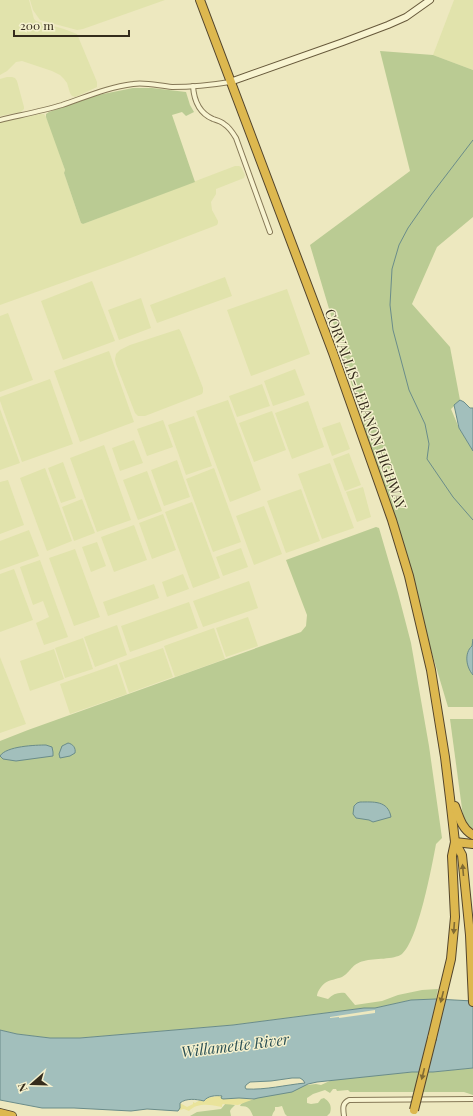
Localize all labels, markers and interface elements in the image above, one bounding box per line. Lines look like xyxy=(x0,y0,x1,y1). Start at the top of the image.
scale bar xyxy=(14,12,129,38)
text: 200 m xyxy=(20,17,54,33)
street label: CORVALLIS-LEBANON HIGHWAY xyxy=(321,306,411,513)
one-way arrow xyxy=(460,864,466,876)
one-way arrow xyxy=(451,922,458,934)
one-way arrow xyxy=(438,991,444,1003)
water label: Willamette River xyxy=(180,1028,291,1062)
north arrow xyxy=(12,1064,52,1104)
one-way arrow xyxy=(419,1067,425,1080)
text: N xyxy=(14,1081,31,1094)

